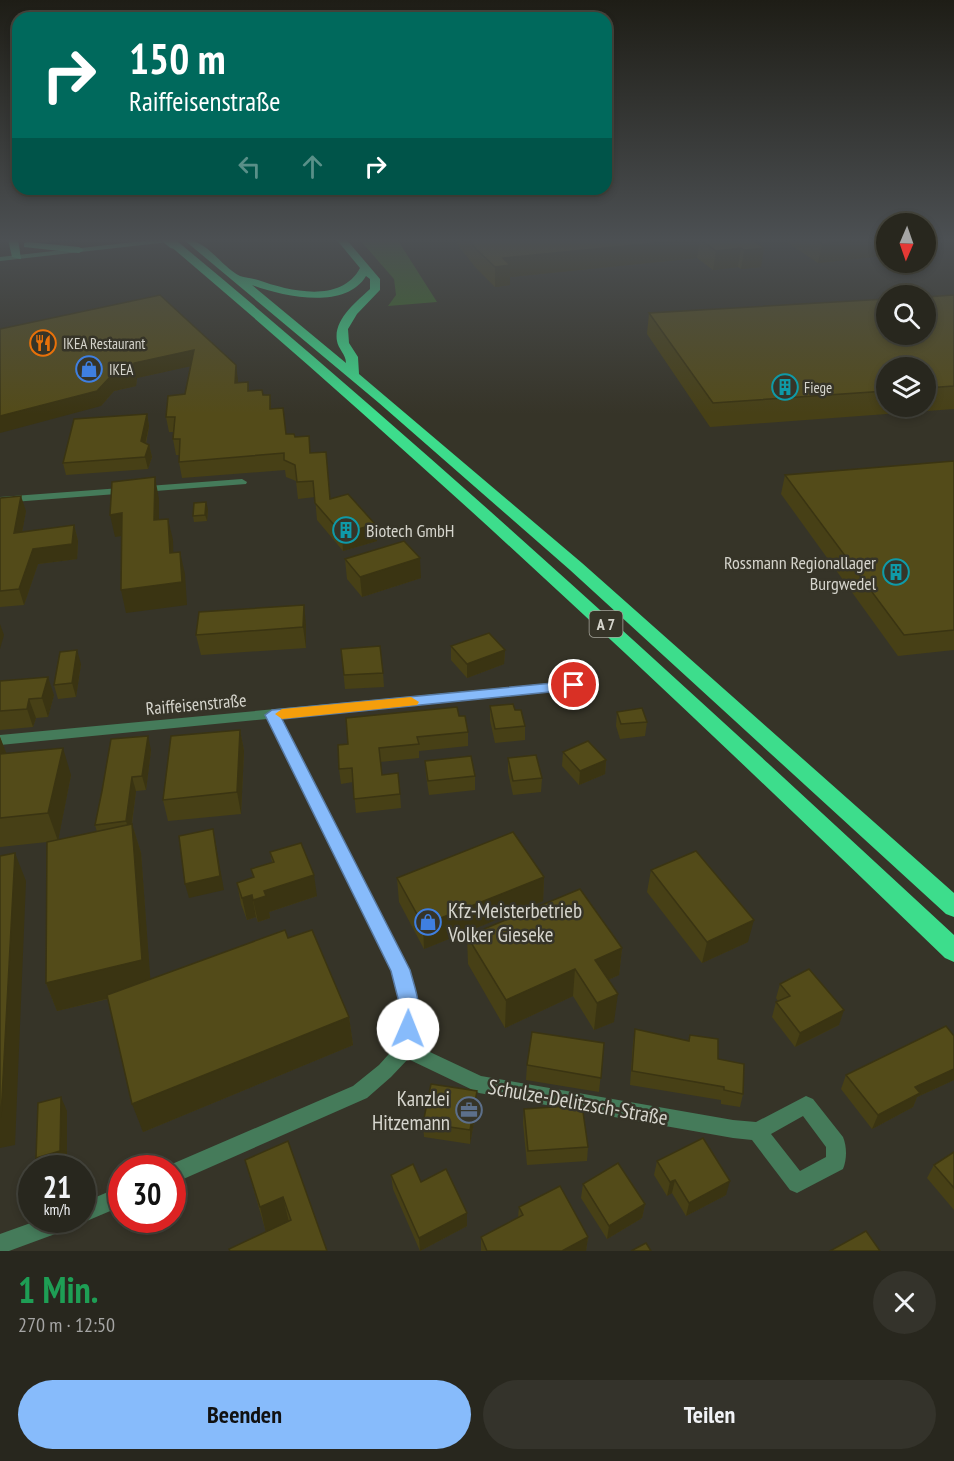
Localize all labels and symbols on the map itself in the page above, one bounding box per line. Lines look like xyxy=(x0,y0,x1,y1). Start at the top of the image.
north arrow xyxy=(876,213,936,273)
restaurant icon: IKEA Restaurant xyxy=(28,328,58,358)
place label: IKEA Restaurant xyxy=(63,334,145,353)
shop icon: IKEA xyxy=(74,354,104,384)
place label: IKEA xyxy=(109,360,134,379)
building icon: Fiege xyxy=(770,372,800,402)
place label: Fiege xyxy=(804,378,832,397)
building icon: Biotech GmbH xyxy=(331,515,361,545)
place label: Biotech GmbH xyxy=(366,519,454,542)
place label: Rossmann Regionallager Burgwedel xyxy=(724,551,877,595)
building icon: Rossmann Regionallager Burgwedel xyxy=(881,557,911,587)
road number: A 7 xyxy=(590,611,622,637)
pin xyxy=(548,659,599,710)
street label: Raiffeisenstraße xyxy=(145,688,247,720)
place label: Kfz-Meisterbetrieb Volker Gieseke xyxy=(447,897,582,948)
shop icon: Kfz-Meisterbetrieb Volker Gieseke xyxy=(413,907,443,937)
position arrow xyxy=(376,997,440,1061)
street label: Schulze-Delitzsch-Straße xyxy=(486,1073,670,1131)
place label: Kanzlei Hitzemann xyxy=(372,1085,450,1136)
office icon: Kanzlei Hitzemann xyxy=(454,1095,484,1125)
speed limit sign: 30 xyxy=(108,1155,186,1233)

